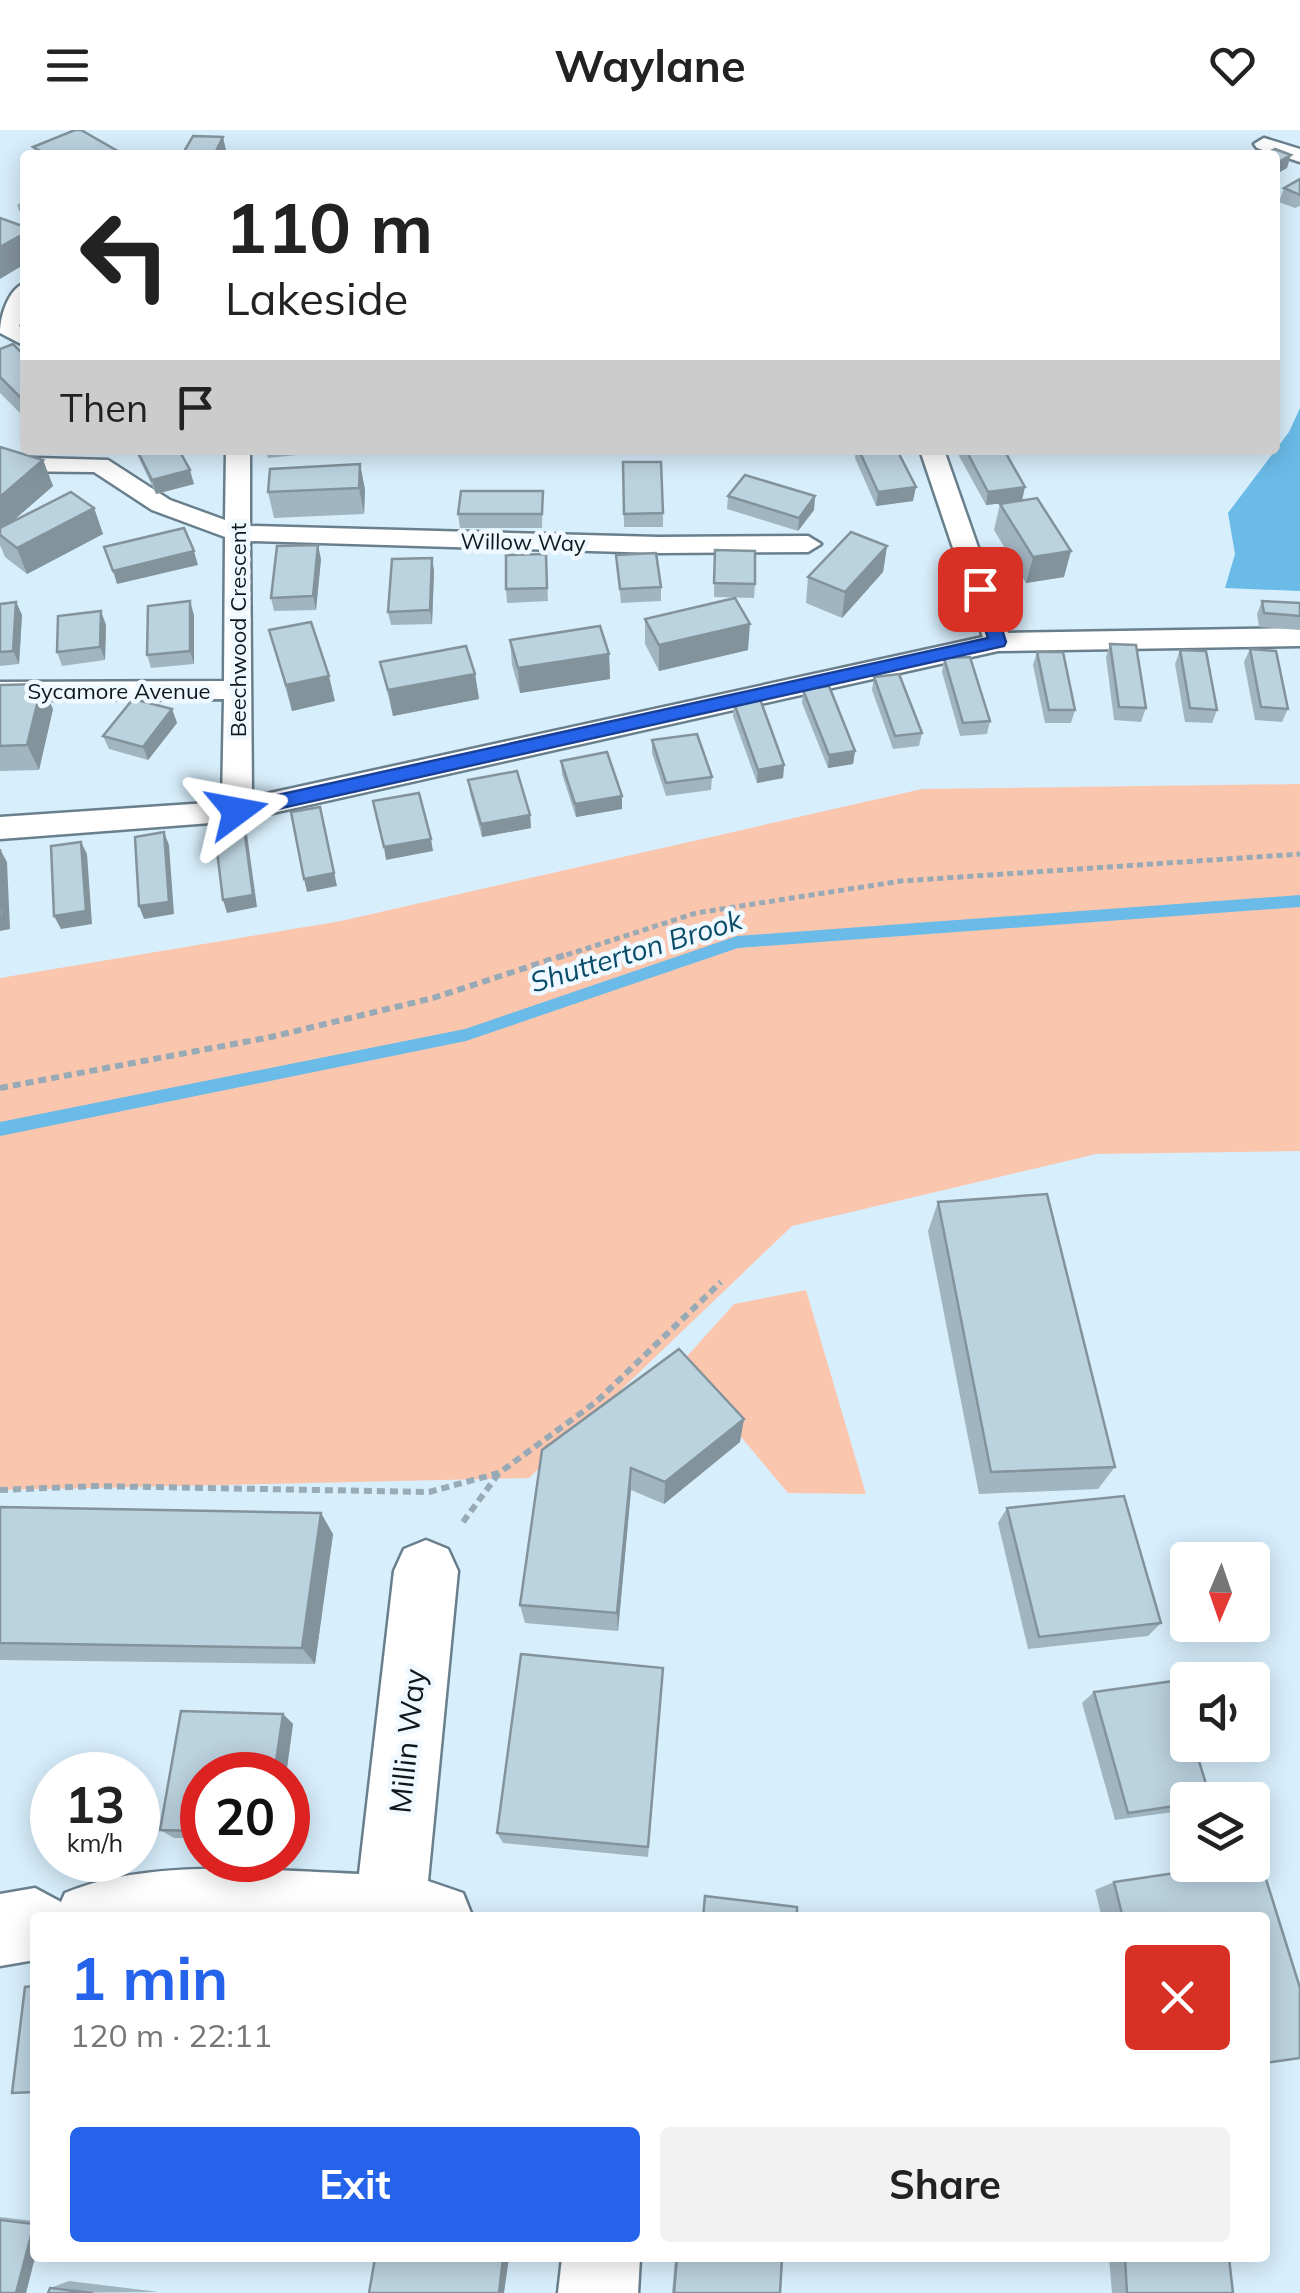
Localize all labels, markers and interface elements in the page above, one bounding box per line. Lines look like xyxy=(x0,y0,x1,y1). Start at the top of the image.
text: Waylane xyxy=(554,37,746,93)
icon: menu xyxy=(40,38,95,93)
icon: heart xyxy=(1205,38,1260,93)
text: 110 m xyxy=(225,183,433,271)
icon: left xyxy=(60,190,190,320)
text: Lakeside xyxy=(225,270,408,326)
icon: arrive xyxy=(168,380,223,435)
text: Then xyxy=(60,384,148,432)
street label: Beechwood Crescent xyxy=(224,522,252,737)
street label: Willow Way xyxy=(460,527,586,557)
pin xyxy=(938,547,1023,632)
icon: arrive xyxy=(953,562,1008,617)
street label: Sycamore Avenue xyxy=(27,677,211,705)
position arrow xyxy=(185,759,289,863)
water label: Shutterton Brook xyxy=(526,901,748,999)
north arrow xyxy=(1170,1542,1270,1642)
map controls xyxy=(1170,1542,1270,1882)
button: sound xyxy=(1170,1662,1270,1762)
street label: Millin Way xyxy=(381,1667,433,1815)
speed limit sign: 20 xyxy=(180,1752,310,1882)
text: 13 xyxy=(65,1773,125,1836)
button: layers xyxy=(1170,1782,1270,1882)
text: km/h xyxy=(67,1827,123,1858)
text: 1 min xyxy=(70,1940,228,2015)
button: close xyxy=(1125,1945,1230,2050)
text: 120 m · 22:11 xyxy=(70,2015,272,2055)
button: Exit xyxy=(70,2127,640,2242)
button: Share xyxy=(660,2127,1230,2242)

